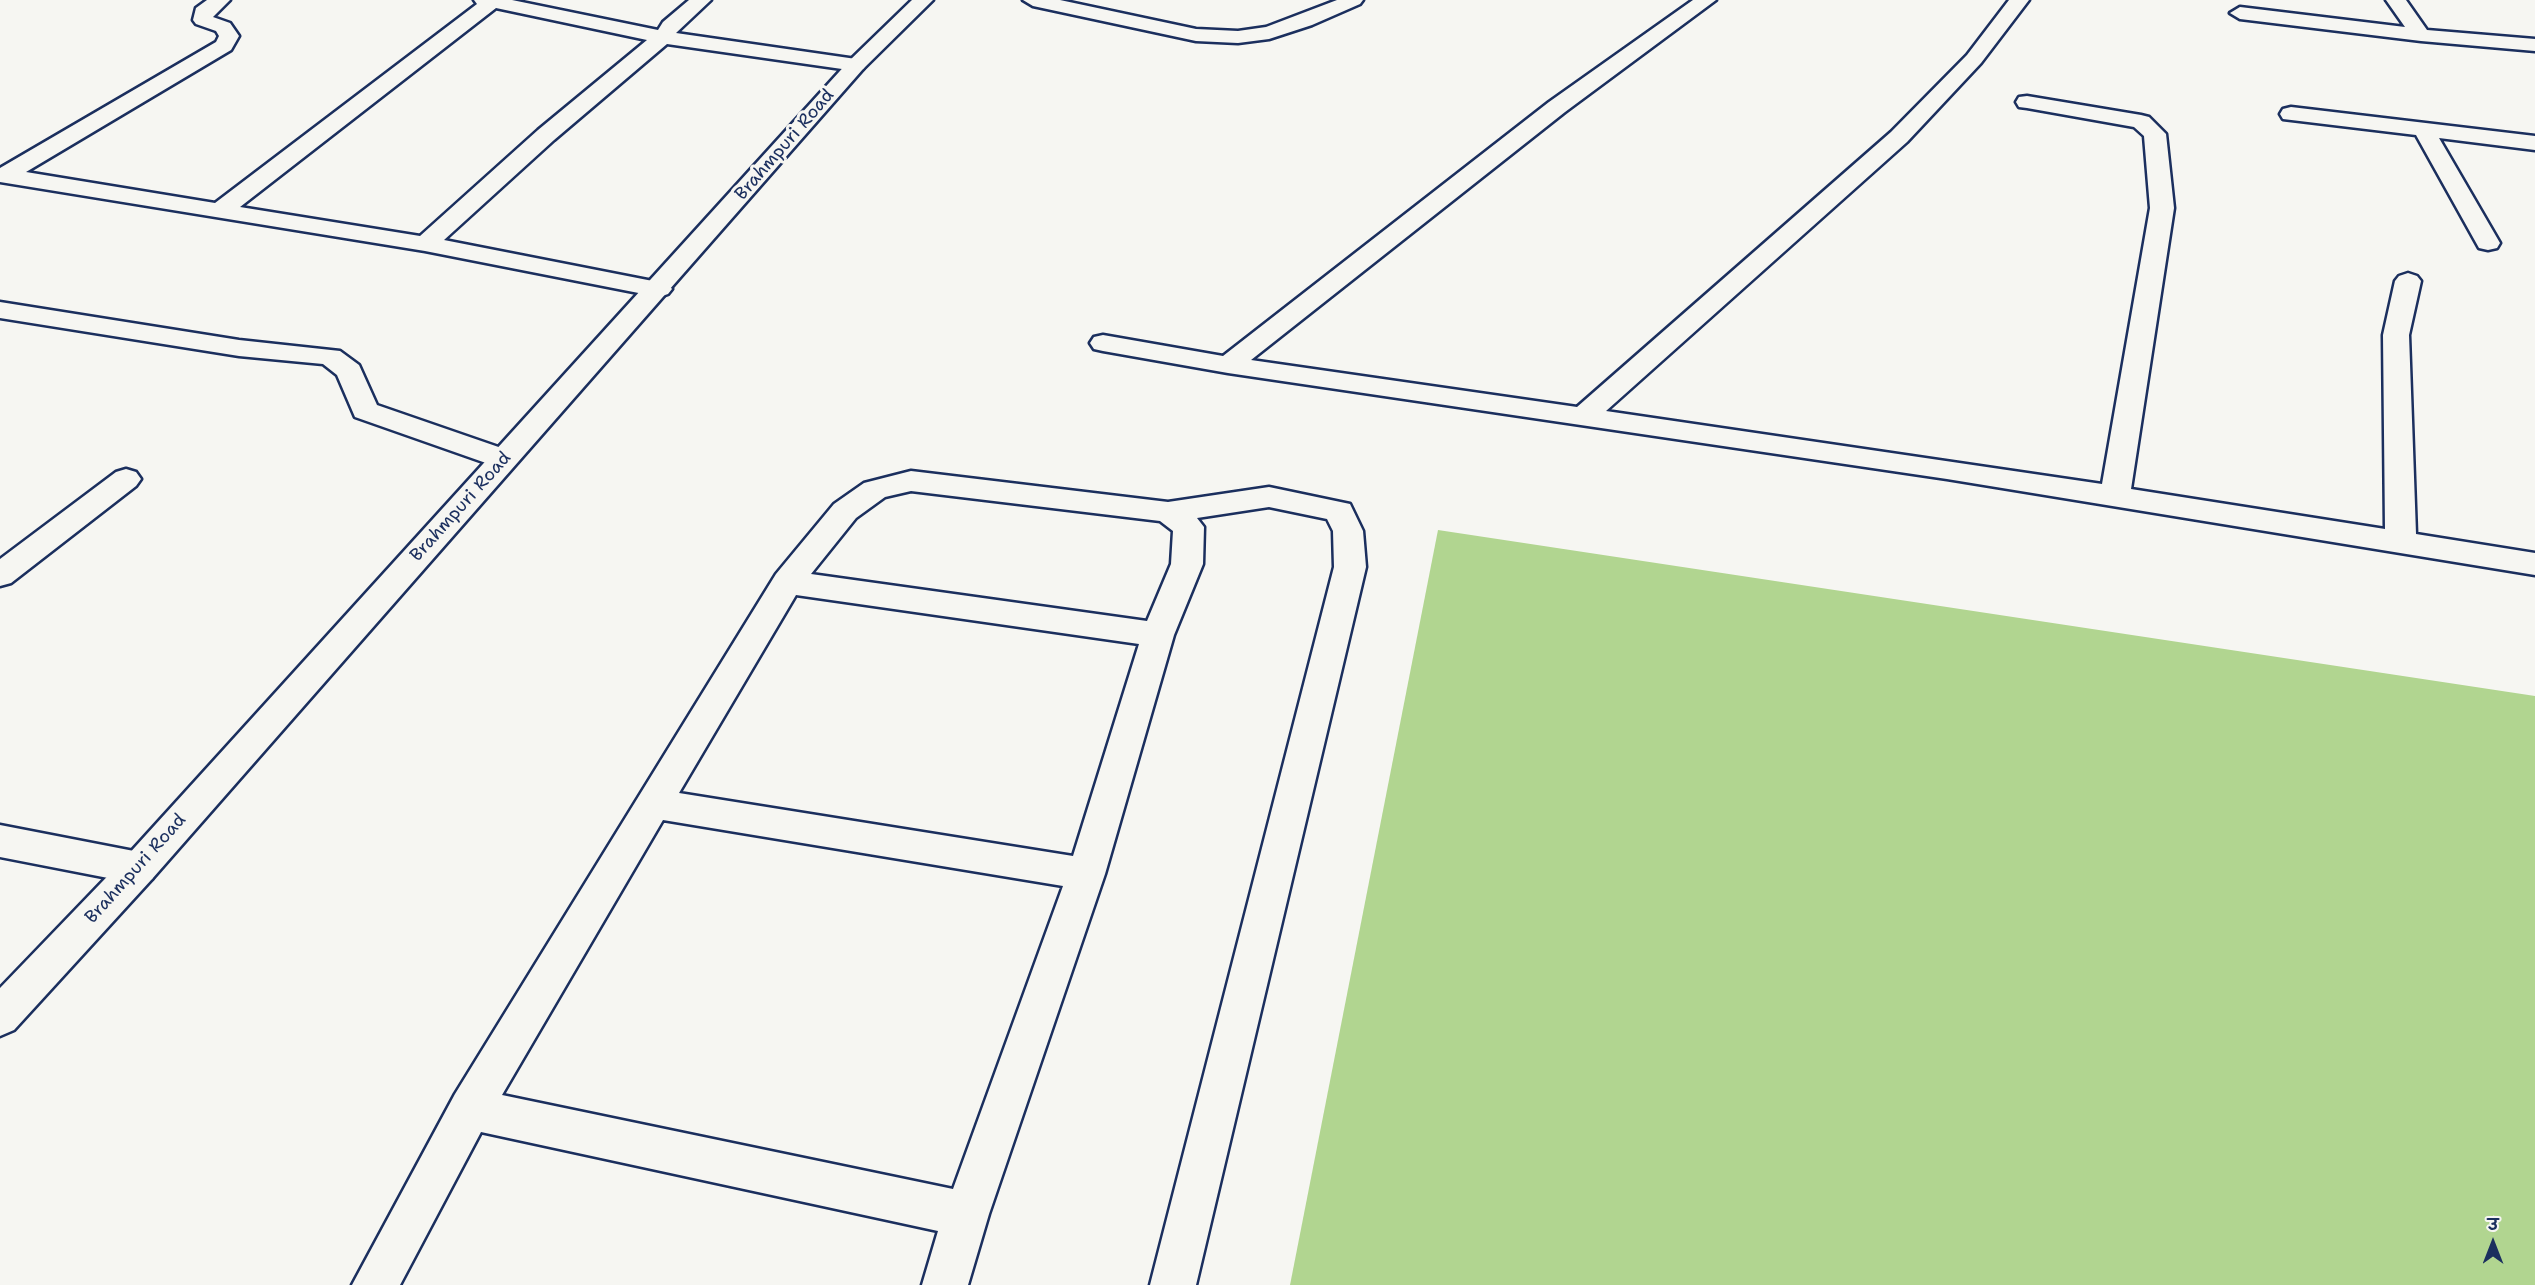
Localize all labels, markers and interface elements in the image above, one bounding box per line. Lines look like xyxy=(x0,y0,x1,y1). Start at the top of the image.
street label: Brahmpuri Road xyxy=(731,85,839,205)
street label: Brahmpuri Road xyxy=(406,448,516,566)
street label: Brahmpuri Road xyxy=(81,810,191,928)
north arrow xyxy=(2463,1213,2523,1273)
text: उ xyxy=(2488,1214,2498,1235)

